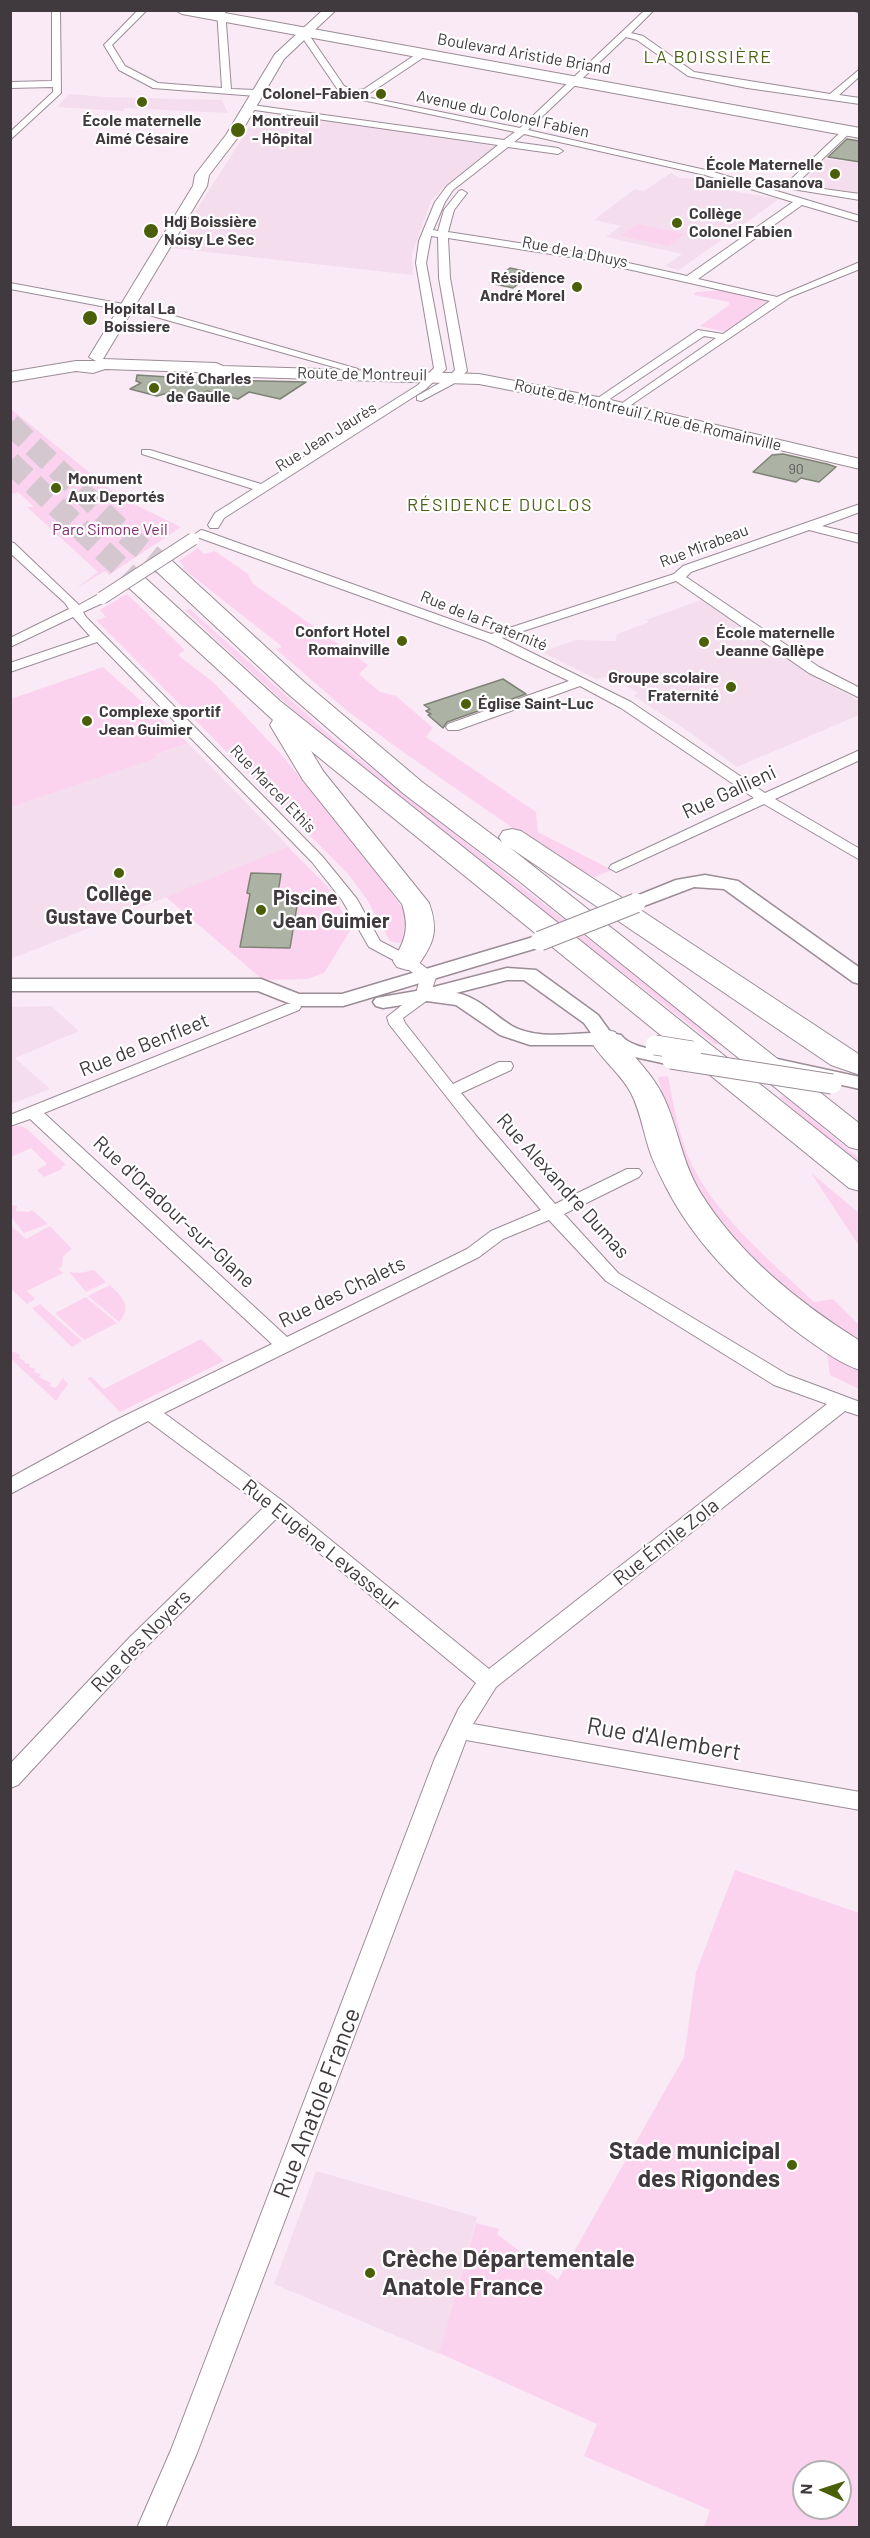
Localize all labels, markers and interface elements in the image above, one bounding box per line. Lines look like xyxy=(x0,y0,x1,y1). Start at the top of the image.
street label: Boulevard Aristide Briand xyxy=(436,29,612,79)
district label: LA BOISSIÈRE xyxy=(643,46,773,68)
place label: Colonel-Fabien xyxy=(262,84,369,104)
street label: Avenue du Colonel Fabien xyxy=(415,86,591,142)
marker: Colonel-Fabien xyxy=(374,87,388,101)
marker: École maternelle Aimé Césaire xyxy=(135,95,149,109)
place label: École maternelle Aimé Césaire xyxy=(82,111,202,149)
place label: Montreuil - Hôpital xyxy=(252,111,319,149)
marker: Montreuil - Hôpital xyxy=(229,121,247,139)
place label: École Maternelle Danielle Casanova xyxy=(695,155,823,193)
marker: École Maternelle Danielle Casanova xyxy=(828,167,842,181)
place label: Collège Colonel Fabien xyxy=(689,204,792,242)
place label: Hdj Boissière Noisy Le Sec xyxy=(164,212,257,250)
marker: Collège Colonel Fabien xyxy=(670,216,684,230)
marker: Hdj Boissière Noisy Le Sec xyxy=(142,222,160,240)
street label: Rue de la Dhuys xyxy=(521,232,629,272)
place label: Résidence André Morel xyxy=(480,268,565,306)
marker: Résidence André Morel xyxy=(570,280,584,294)
place label: Hopital La Boissiere xyxy=(104,299,175,337)
marker: Hopital La Boissiere xyxy=(81,309,99,327)
street label: Route de Montreuil xyxy=(297,363,427,385)
place label: Cité Charles de Gaulle xyxy=(166,369,251,407)
street label: Route de Montreuil / Rue de Romainville xyxy=(513,375,783,455)
marker: Cité Charles de Gaulle xyxy=(147,381,161,395)
street label: Rue Jean Jaurès xyxy=(272,398,380,476)
house number: 90 xyxy=(788,461,804,477)
place label: Monument Aux Deportés xyxy=(68,469,165,507)
marker: Monument Aux Deportés xyxy=(49,481,63,495)
district label: RÉSIDENCE DUCLOS xyxy=(407,494,593,516)
park label: Parc Simone Veil xyxy=(52,520,168,540)
street label: Rue Mirabeau xyxy=(657,520,751,572)
street label: Rue de la Fraternité xyxy=(418,587,550,655)
place label: Confort Hotel Romainville xyxy=(295,622,390,660)
place label: École maternelle Jeanne Gallèpe xyxy=(716,623,835,661)
marker: Confort Hotel Romainville xyxy=(395,634,409,648)
marker: École maternelle Jeanne Gallèpe xyxy=(697,635,711,649)
place label: Groupe scolaire Fraternité xyxy=(608,668,719,706)
marker: Groupe scolaire Fraternité xyxy=(724,680,738,694)
place label: Église Saint-Luc xyxy=(478,694,594,714)
marker: Église Saint-Luc xyxy=(459,697,473,711)
place label: Complexe sportif Jean Guimier xyxy=(99,702,221,740)
marker: Complexe sportif Jean Guimier xyxy=(80,714,94,728)
street label: Rue Marcel Ethis xyxy=(226,741,320,837)
street label: Rue Gallieni xyxy=(678,760,780,824)
marker: Collège Gustave Courbet xyxy=(112,866,126,880)
place label: Collège Gustave Courbet xyxy=(45,882,193,929)
place label: Piscine Jean Guimier xyxy=(273,886,390,933)
marker: Piscine Jean Guimier xyxy=(254,903,268,917)
street label: Rue de Benfleet xyxy=(76,1008,212,1082)
street label: Rue Alexandre Dumas xyxy=(491,1108,635,1264)
street label: Rue d'Oradour-sur-Glane xyxy=(88,1131,260,1293)
street label: Rue des Chalets xyxy=(275,1251,409,1333)
street label: Rue Eugène Levasseur xyxy=(237,1474,405,1616)
street label: Rue Émile Zola xyxy=(608,1493,724,1591)
street label: Rue des Noyers xyxy=(86,1585,196,1697)
street label: Rue d'Alembert xyxy=(585,1711,743,1767)
street label: Rue Anatole France xyxy=(267,2004,367,2202)
place label: Stade municipal des Rigondes xyxy=(609,2137,780,2193)
marker: Stade municipal des Rigondes xyxy=(785,2158,799,2172)
place label: Crèche Départementale Anatole France xyxy=(382,2245,635,2301)
marker: Crèche Départementale Anatole France xyxy=(363,2266,377,2280)
north arrow xyxy=(792,2460,852,2520)
text: N xyxy=(796,2483,815,2495)

